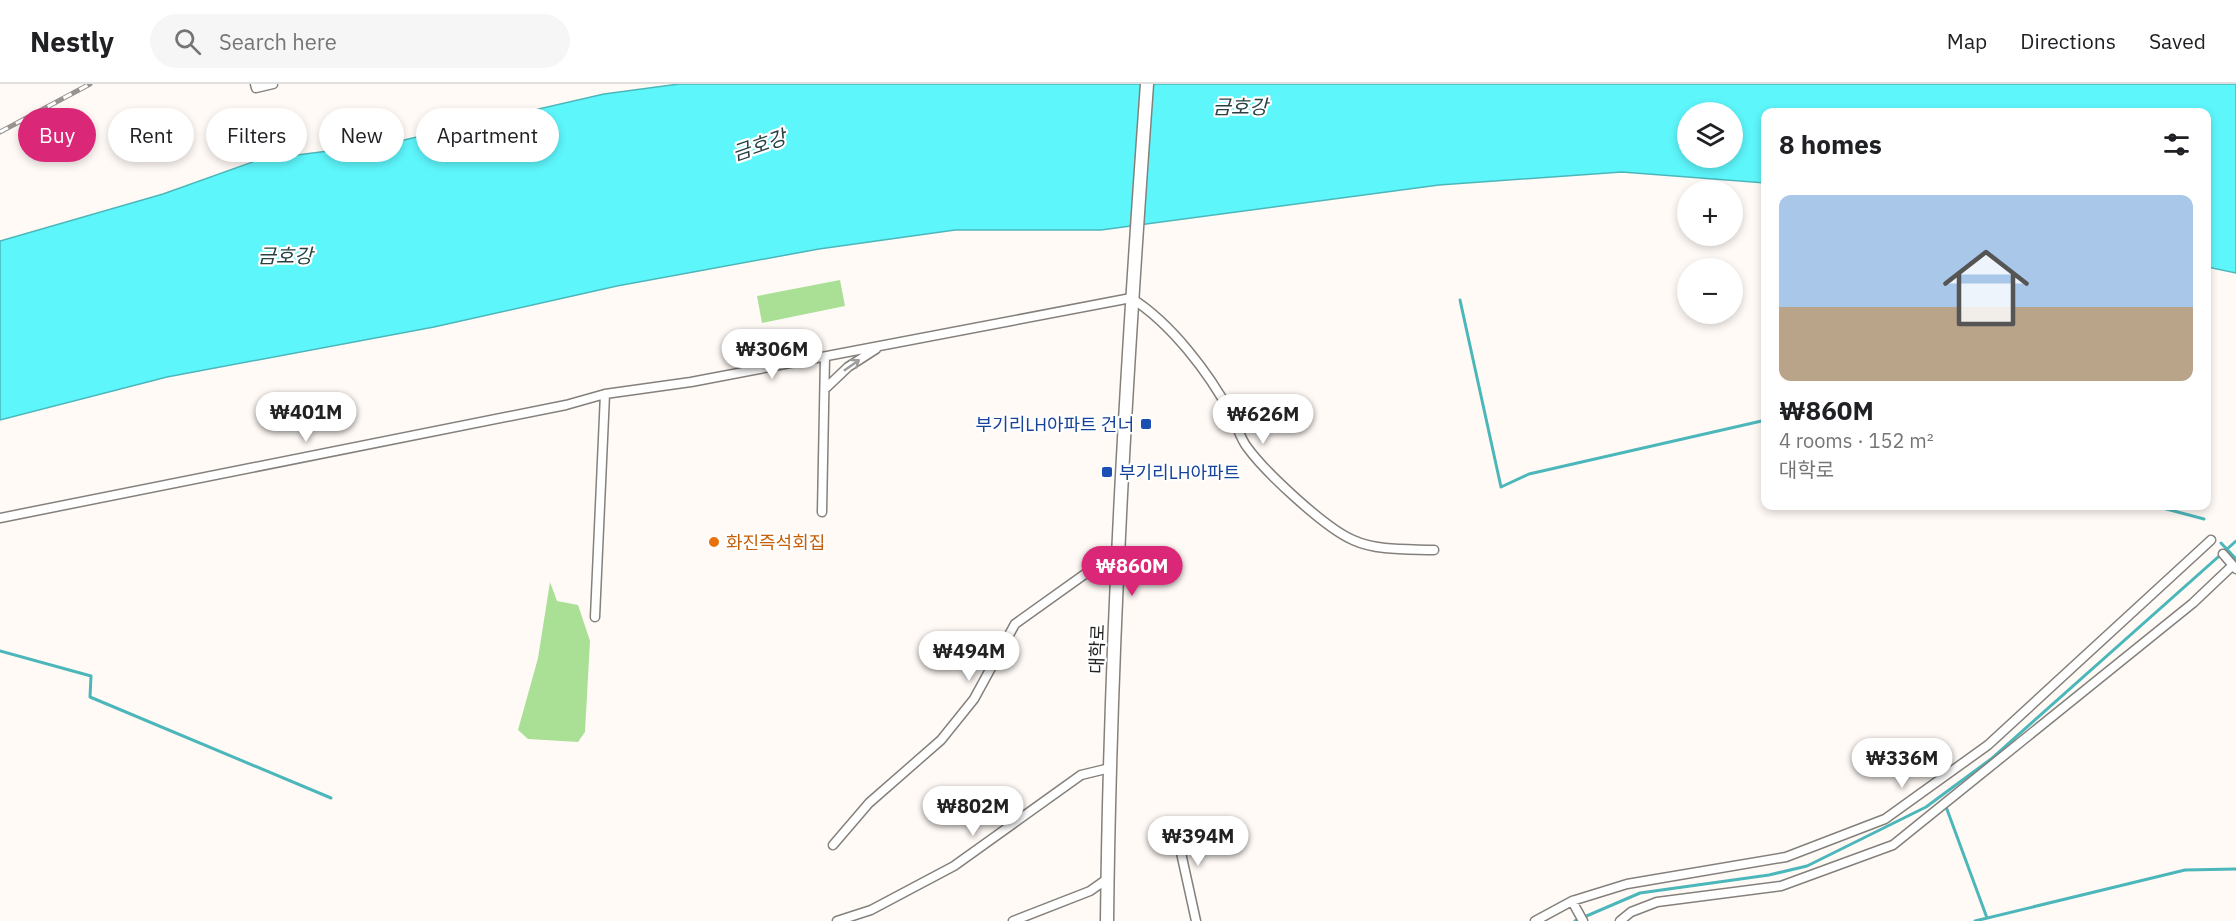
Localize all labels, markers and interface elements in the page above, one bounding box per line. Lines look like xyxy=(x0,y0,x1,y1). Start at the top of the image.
search box xyxy=(150,14,570,68)
text: Nestly xyxy=(30,23,114,60)
icon: search xyxy=(171,25,204,58)
text: Search here xyxy=(219,27,337,56)
text: Map xyxy=(1947,27,1987,55)
text: Directions xyxy=(2020,27,2116,55)
text: Saved xyxy=(2149,27,2206,55)
water label: 금호강 xyxy=(1212,93,1270,120)
map controls xyxy=(1677,102,1743,324)
button: layers xyxy=(1677,102,1743,168)
chip: Buy xyxy=(18,108,96,162)
chip: Rent xyxy=(108,108,194,162)
chip: Filters xyxy=(206,108,307,162)
chip: New xyxy=(319,108,404,162)
chip: Apartment xyxy=(416,108,559,162)
water label: 금호강 xyxy=(729,122,792,167)
text: 8 homes xyxy=(1779,127,1882,161)
icon: filters xyxy=(2160,128,2193,161)
button: + xyxy=(1677,180,1743,246)
icon: home xyxy=(1932,234,2040,342)
water label: 금호강 xyxy=(257,242,315,269)
button: − xyxy=(1677,258,1743,324)
pin: ₩306M xyxy=(730,329,814,380)
text: ₩306M xyxy=(736,335,808,362)
one-way arrow xyxy=(844,359,860,371)
pin: ₩401M xyxy=(264,392,348,443)
text: ₩860M xyxy=(1779,393,1874,427)
pin: ₩626M xyxy=(1221,394,1305,445)
text: ₩401M xyxy=(270,398,342,425)
text: ₩626M xyxy=(1227,400,1299,427)
place label: 부기리LH아파트 건너 xyxy=(976,413,1134,436)
marker: 부기리LH아파트 건너 xyxy=(1139,417,1153,431)
text: 4 rooms · 152 m² xyxy=(1779,427,1934,454)
text: 대학로 xyxy=(1779,456,1834,483)
place label: 부기리LH아파트 xyxy=(1119,461,1240,484)
marker: 부기리LH아파트 xyxy=(1100,465,1114,479)
place label: 화진즉석회집 xyxy=(726,531,825,554)
marker: 화진즉석회집 xyxy=(707,535,721,549)
pin: ₩860M xyxy=(1090,546,1174,597)
text: ₩860M xyxy=(1096,552,1168,579)
street label: 대학로 xyxy=(1085,624,1109,674)
pin: ₩494M xyxy=(927,631,1011,682)
text: ₩494M xyxy=(933,637,1005,664)
pin: ₩336M xyxy=(1860,738,1944,789)
text: ₩336M xyxy=(1866,744,1938,771)
pin: ₩802M xyxy=(931,786,1015,837)
text: ₩802M xyxy=(937,792,1009,819)
pin: ₩394M xyxy=(1156,816,1240,867)
text: ₩394M xyxy=(1162,822,1234,849)

